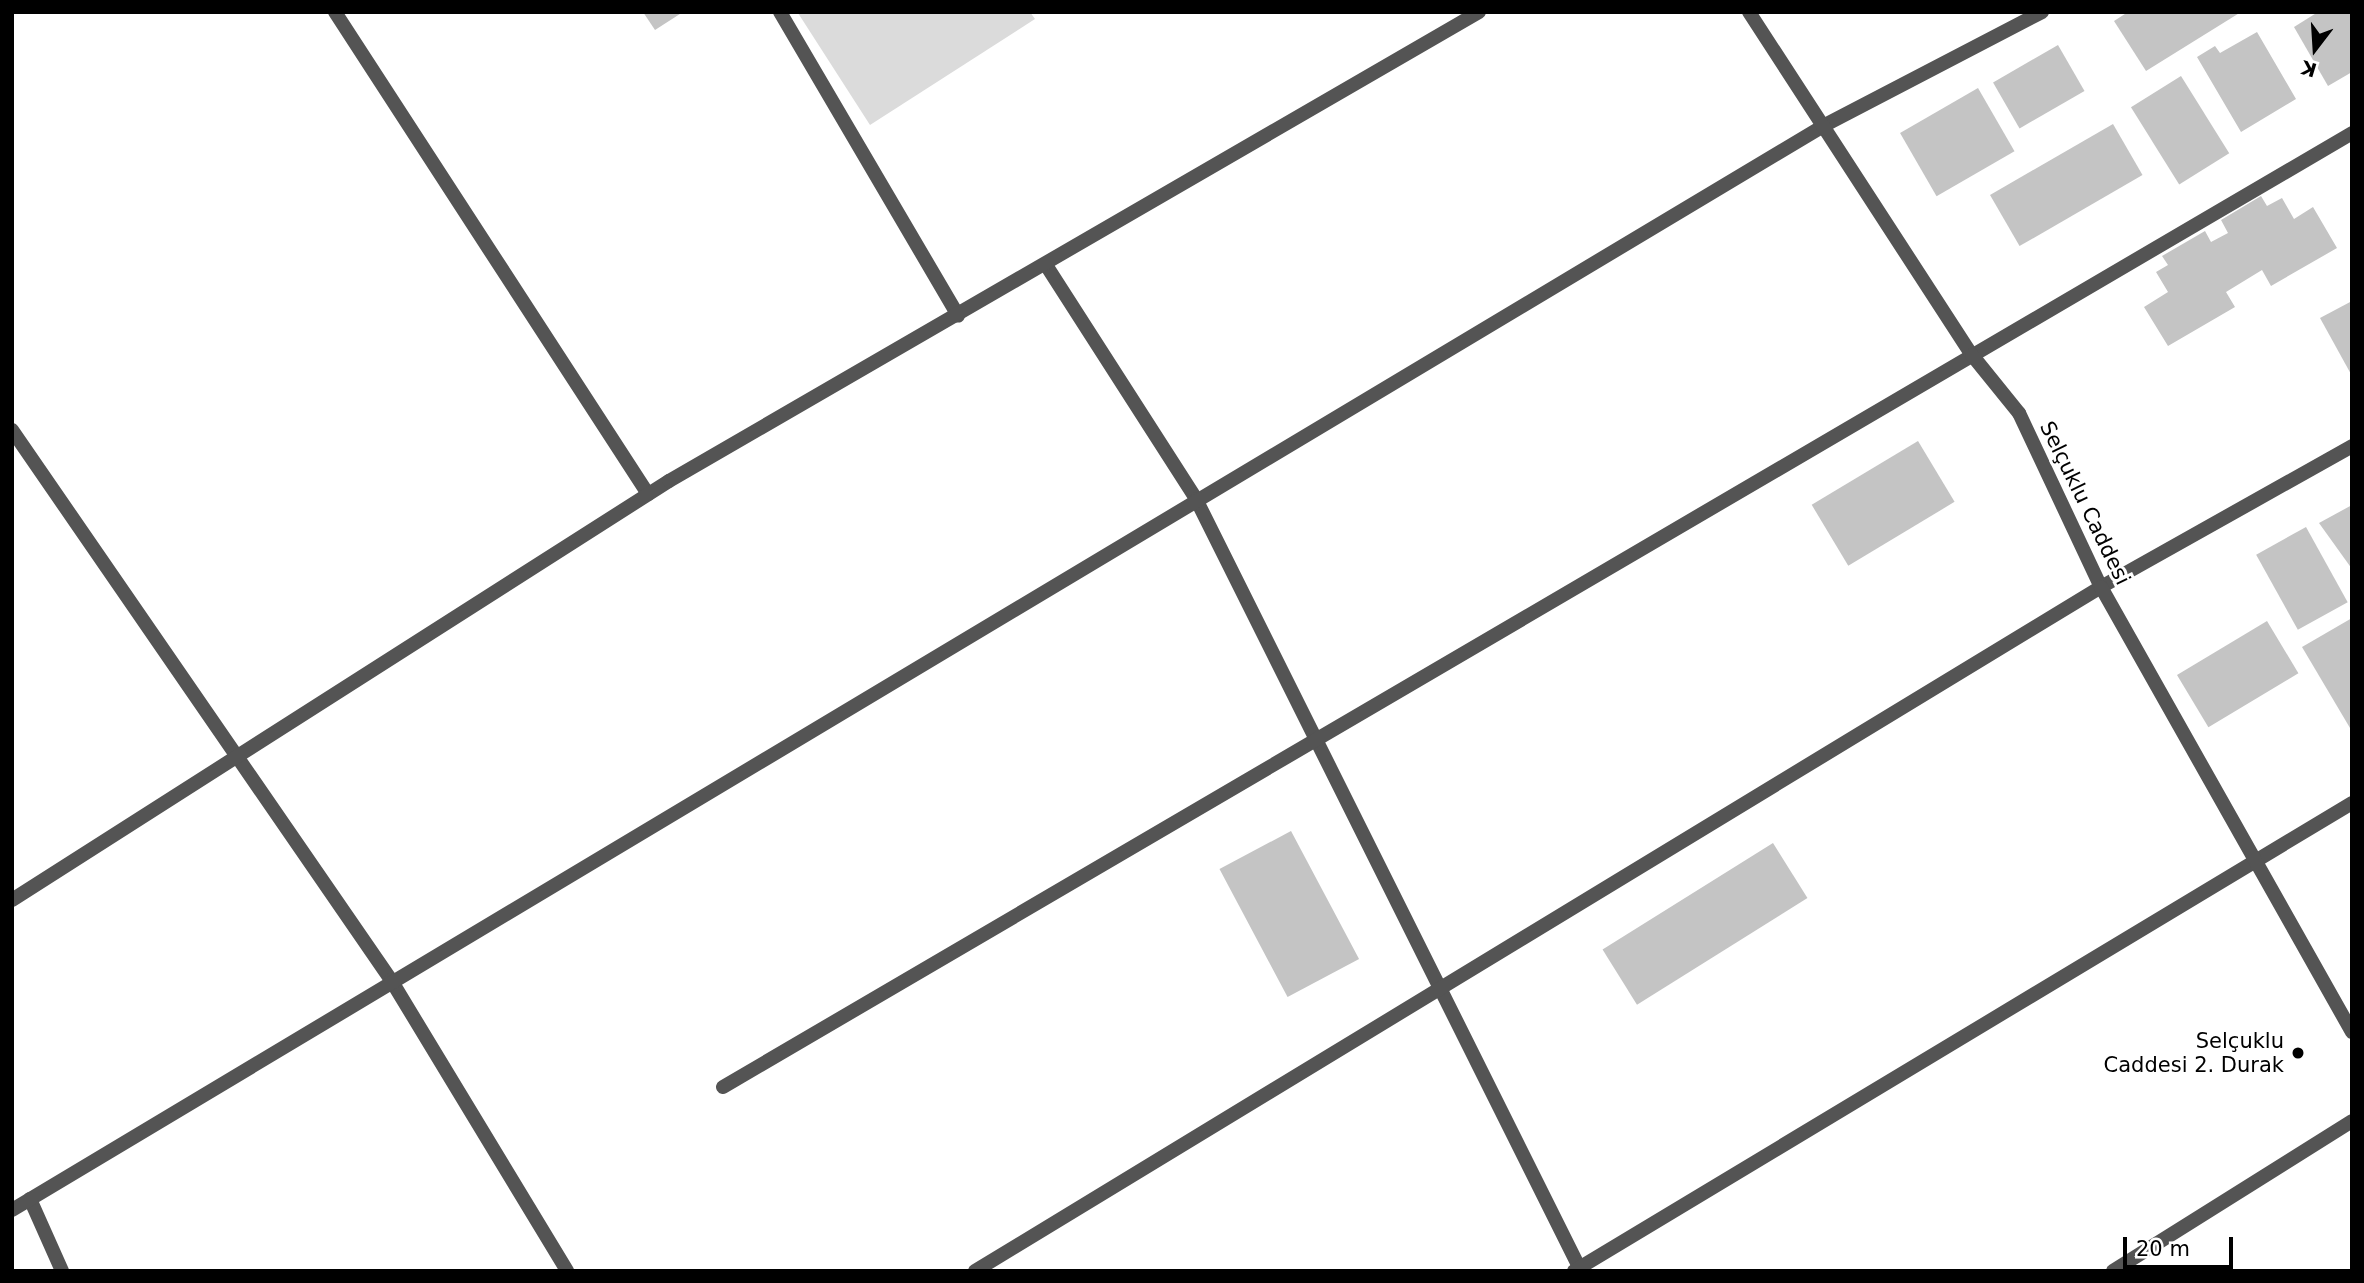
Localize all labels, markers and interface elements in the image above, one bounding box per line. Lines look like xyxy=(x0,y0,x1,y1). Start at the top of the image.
north arrow xyxy=(2280,14,2350,84)
text: K xyxy=(2299,56,2319,82)
street label: Selçuklu Caddesi xyxy=(2034,417,2136,589)
place label: Selçuklu Caddesi 2. Durak xyxy=(2104,1028,2284,1078)
marker: Selçuklu Caddesi 2. Durak xyxy=(2290,1045,2306,1061)
scale bar xyxy=(2126,1224,2236,1268)
text: 20 m xyxy=(2136,1237,2190,1261)

